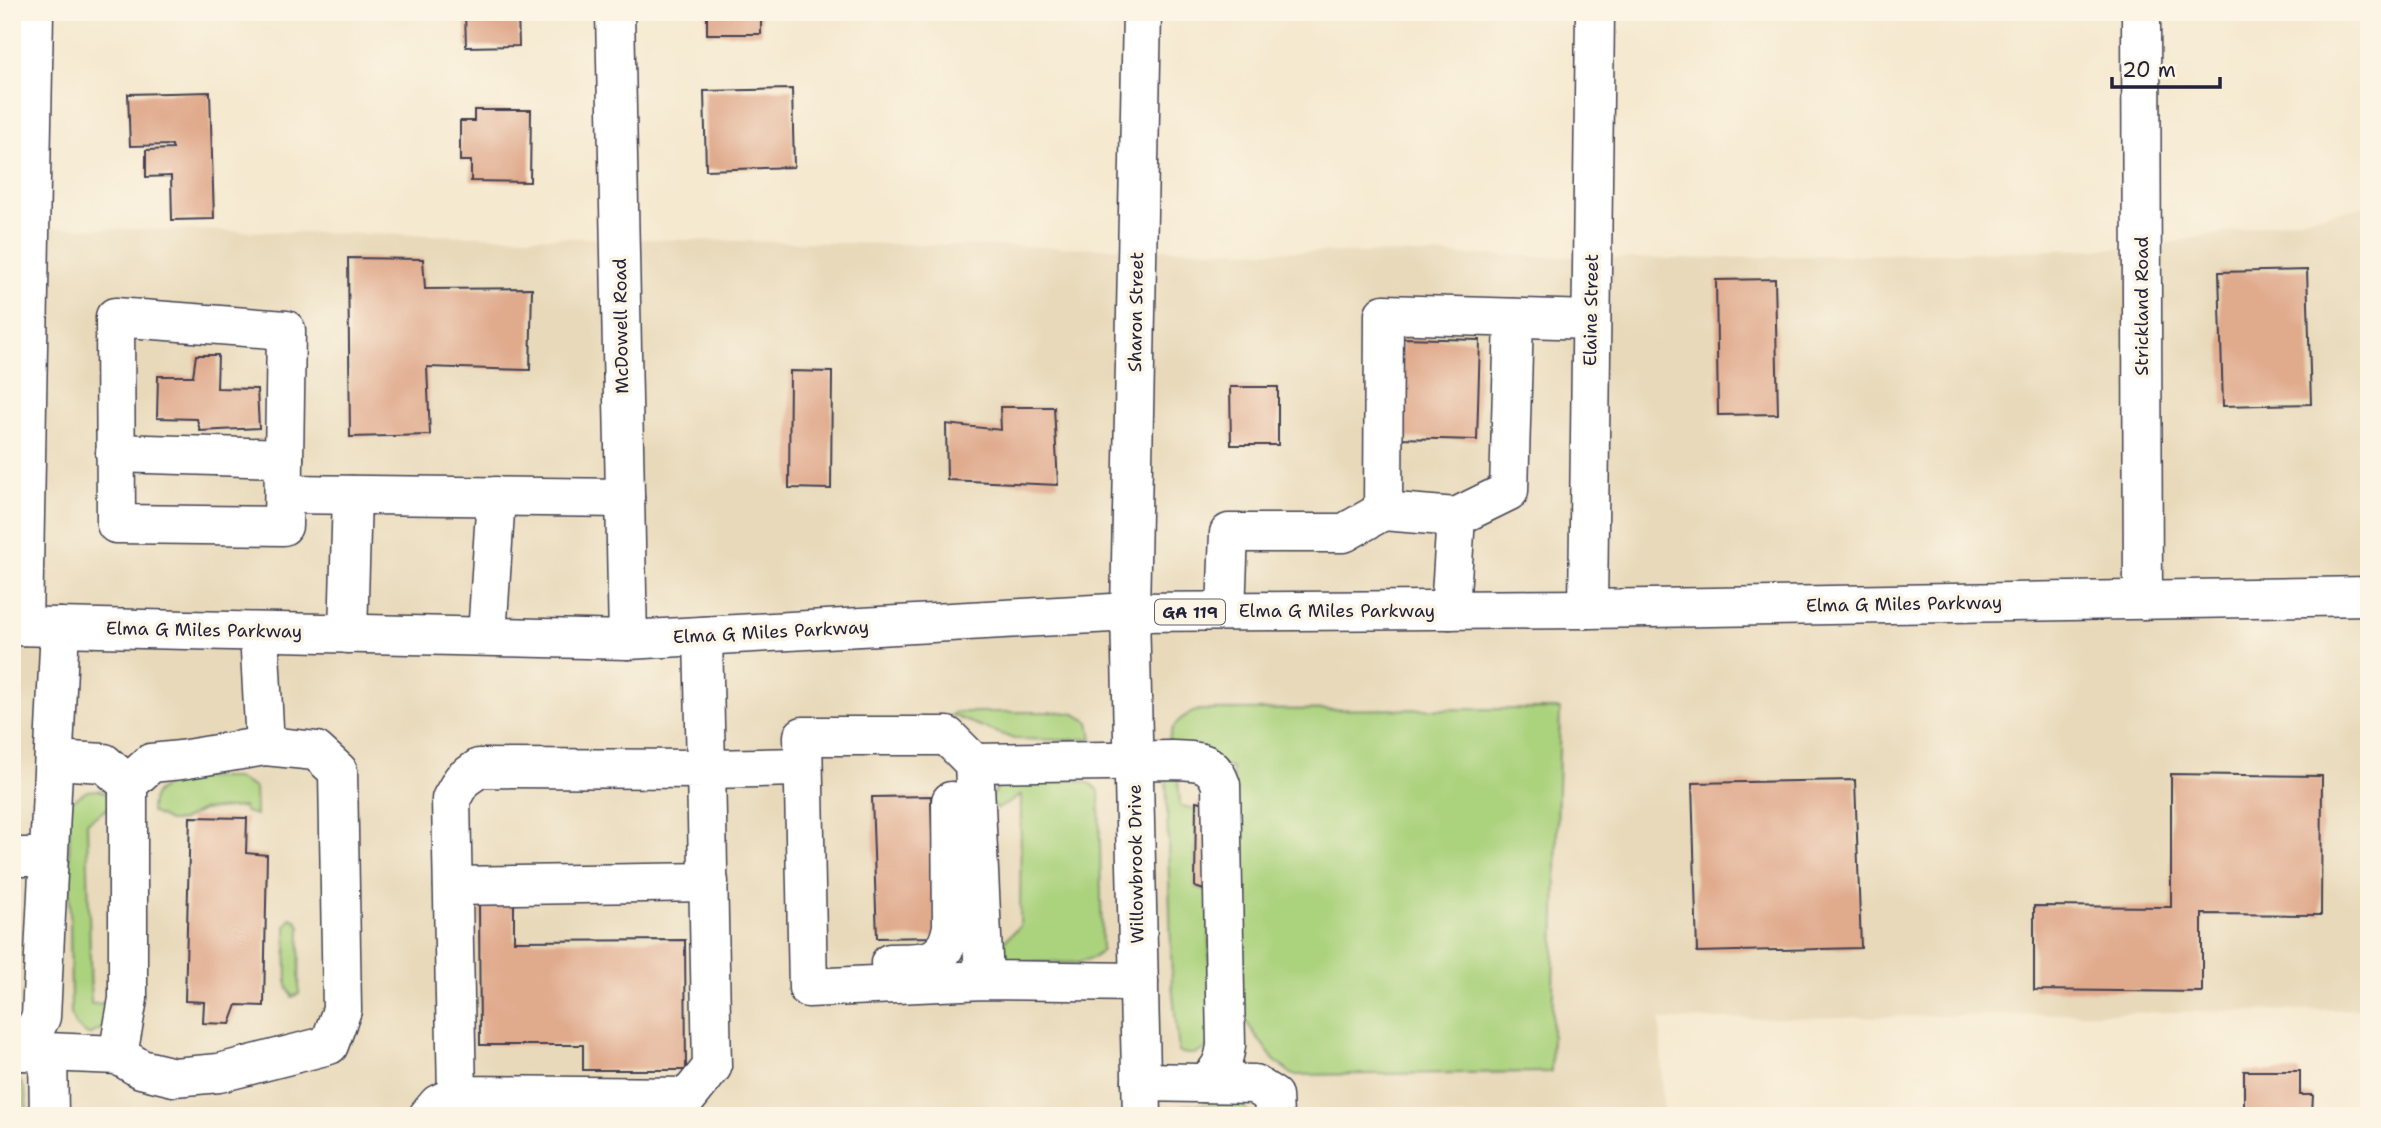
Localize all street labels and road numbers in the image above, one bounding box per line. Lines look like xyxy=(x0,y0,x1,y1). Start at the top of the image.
street label: Strickland Road xyxy=(2130,236,2154,376)
street label: Sharon Street xyxy=(1123,251,1149,372)
street label: Elaine Street xyxy=(1578,253,1604,366)
street label: McDowell Road xyxy=(608,258,634,394)
street label: Elma G Miles Parkway xyxy=(1806,590,2002,618)
street label: Elma G Miles Parkway xyxy=(1239,599,1435,623)
road number: GA 119 xyxy=(1155,600,1225,624)
street label: Elma G Miles Parkway xyxy=(672,615,870,649)
street label: Elma G Miles Parkway xyxy=(106,616,302,644)
street label: Willowbrook Drive xyxy=(1123,784,1149,944)

